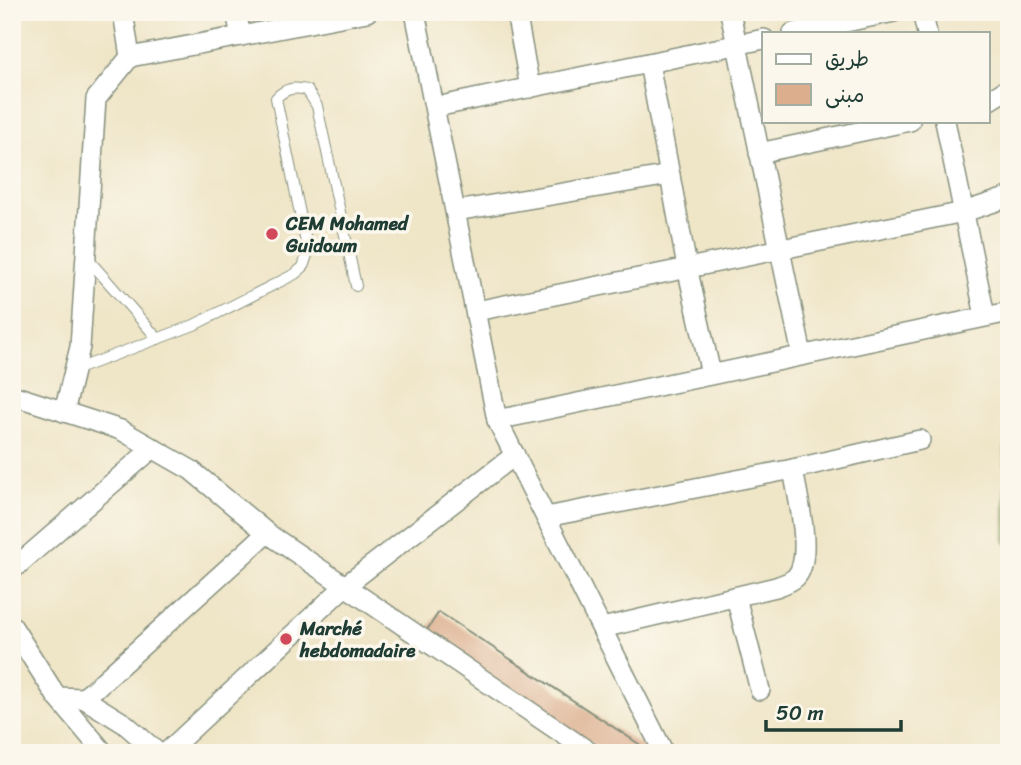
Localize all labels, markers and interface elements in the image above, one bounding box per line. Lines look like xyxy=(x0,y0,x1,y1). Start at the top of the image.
legend xyxy=(762,32,990,122)
text: طريق xyxy=(825,40,869,78)
text: مبنى xyxy=(825,76,864,114)
place label: CEM Mohamed Guidoum xyxy=(285,207,410,262)
marker: CEM Mohamed Guidoum xyxy=(264,226,280,242)
place label: Marché hebdomadaire xyxy=(299,612,416,667)
marker: Marché hebdomadaire xyxy=(278,631,294,647)
scale bar xyxy=(766,688,900,732)
text: 50 m xyxy=(776,694,824,732)

